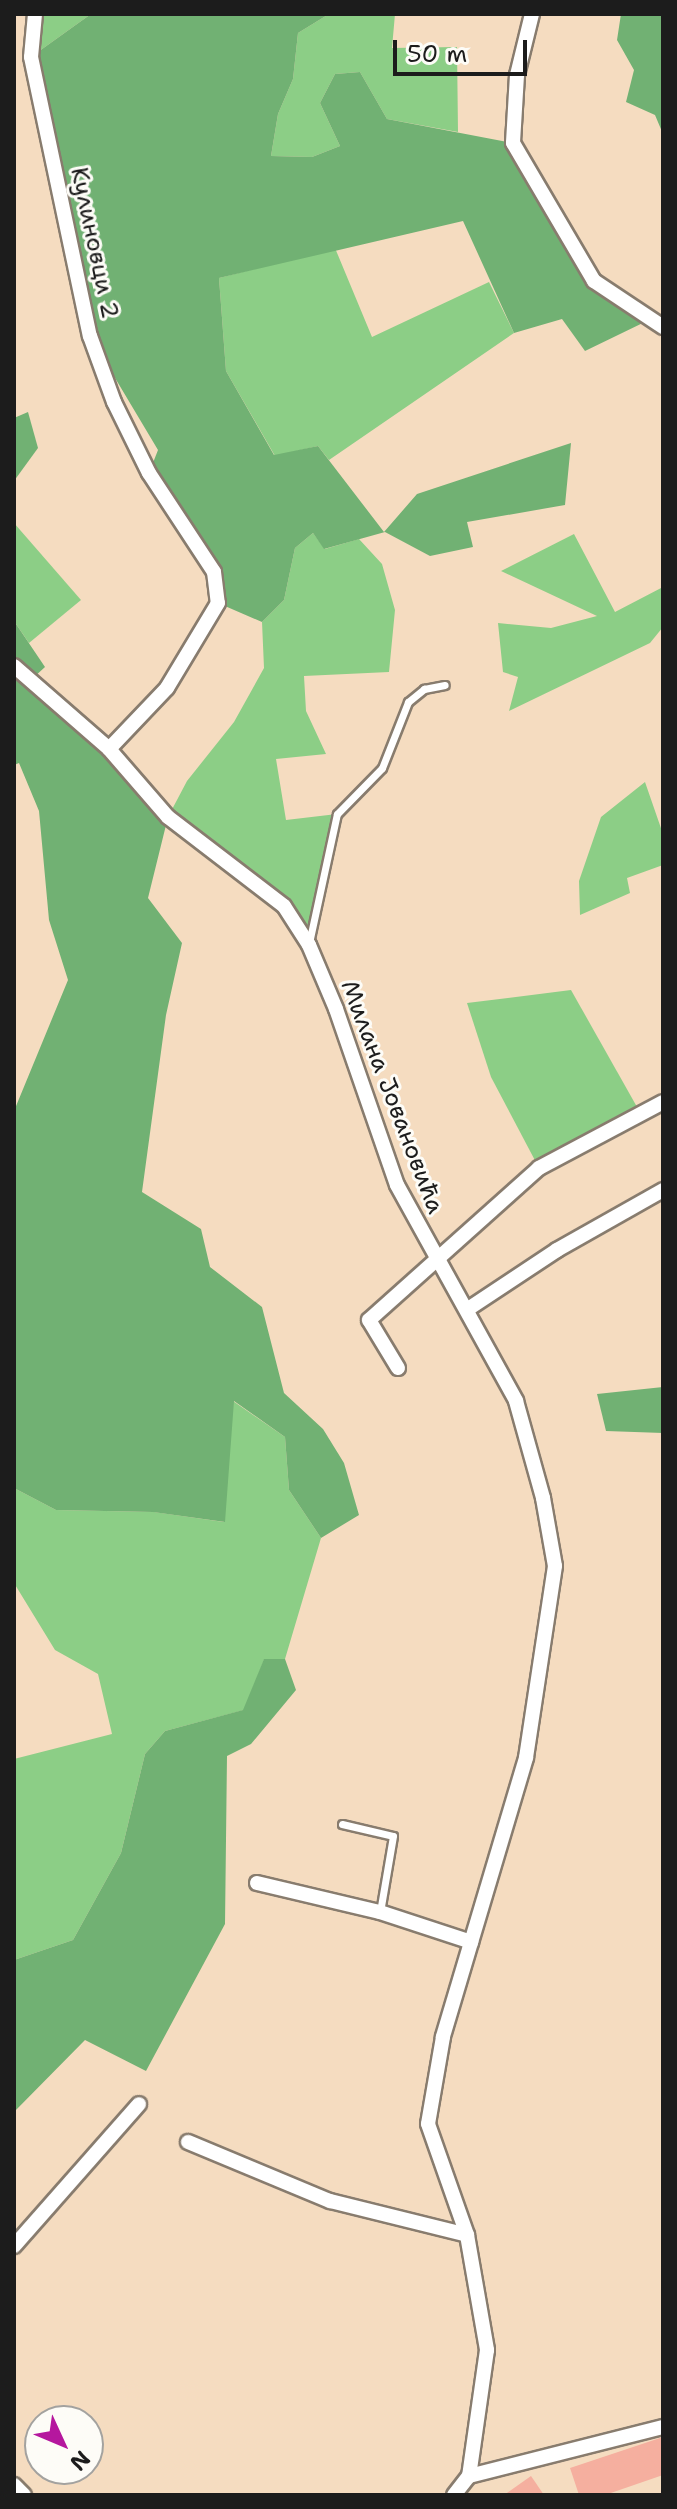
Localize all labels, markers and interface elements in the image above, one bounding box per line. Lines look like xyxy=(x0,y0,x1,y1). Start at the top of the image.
scale bar xyxy=(397,24,531,74)
text: 50 m xyxy=(407,38,467,70)
street label: Кулиновци 2 xyxy=(64,165,124,321)
street label: Милана Јовановића xyxy=(334,976,450,1218)
north arrow xyxy=(24,2405,104,2485)
text: N xyxy=(64,2444,97,2477)

